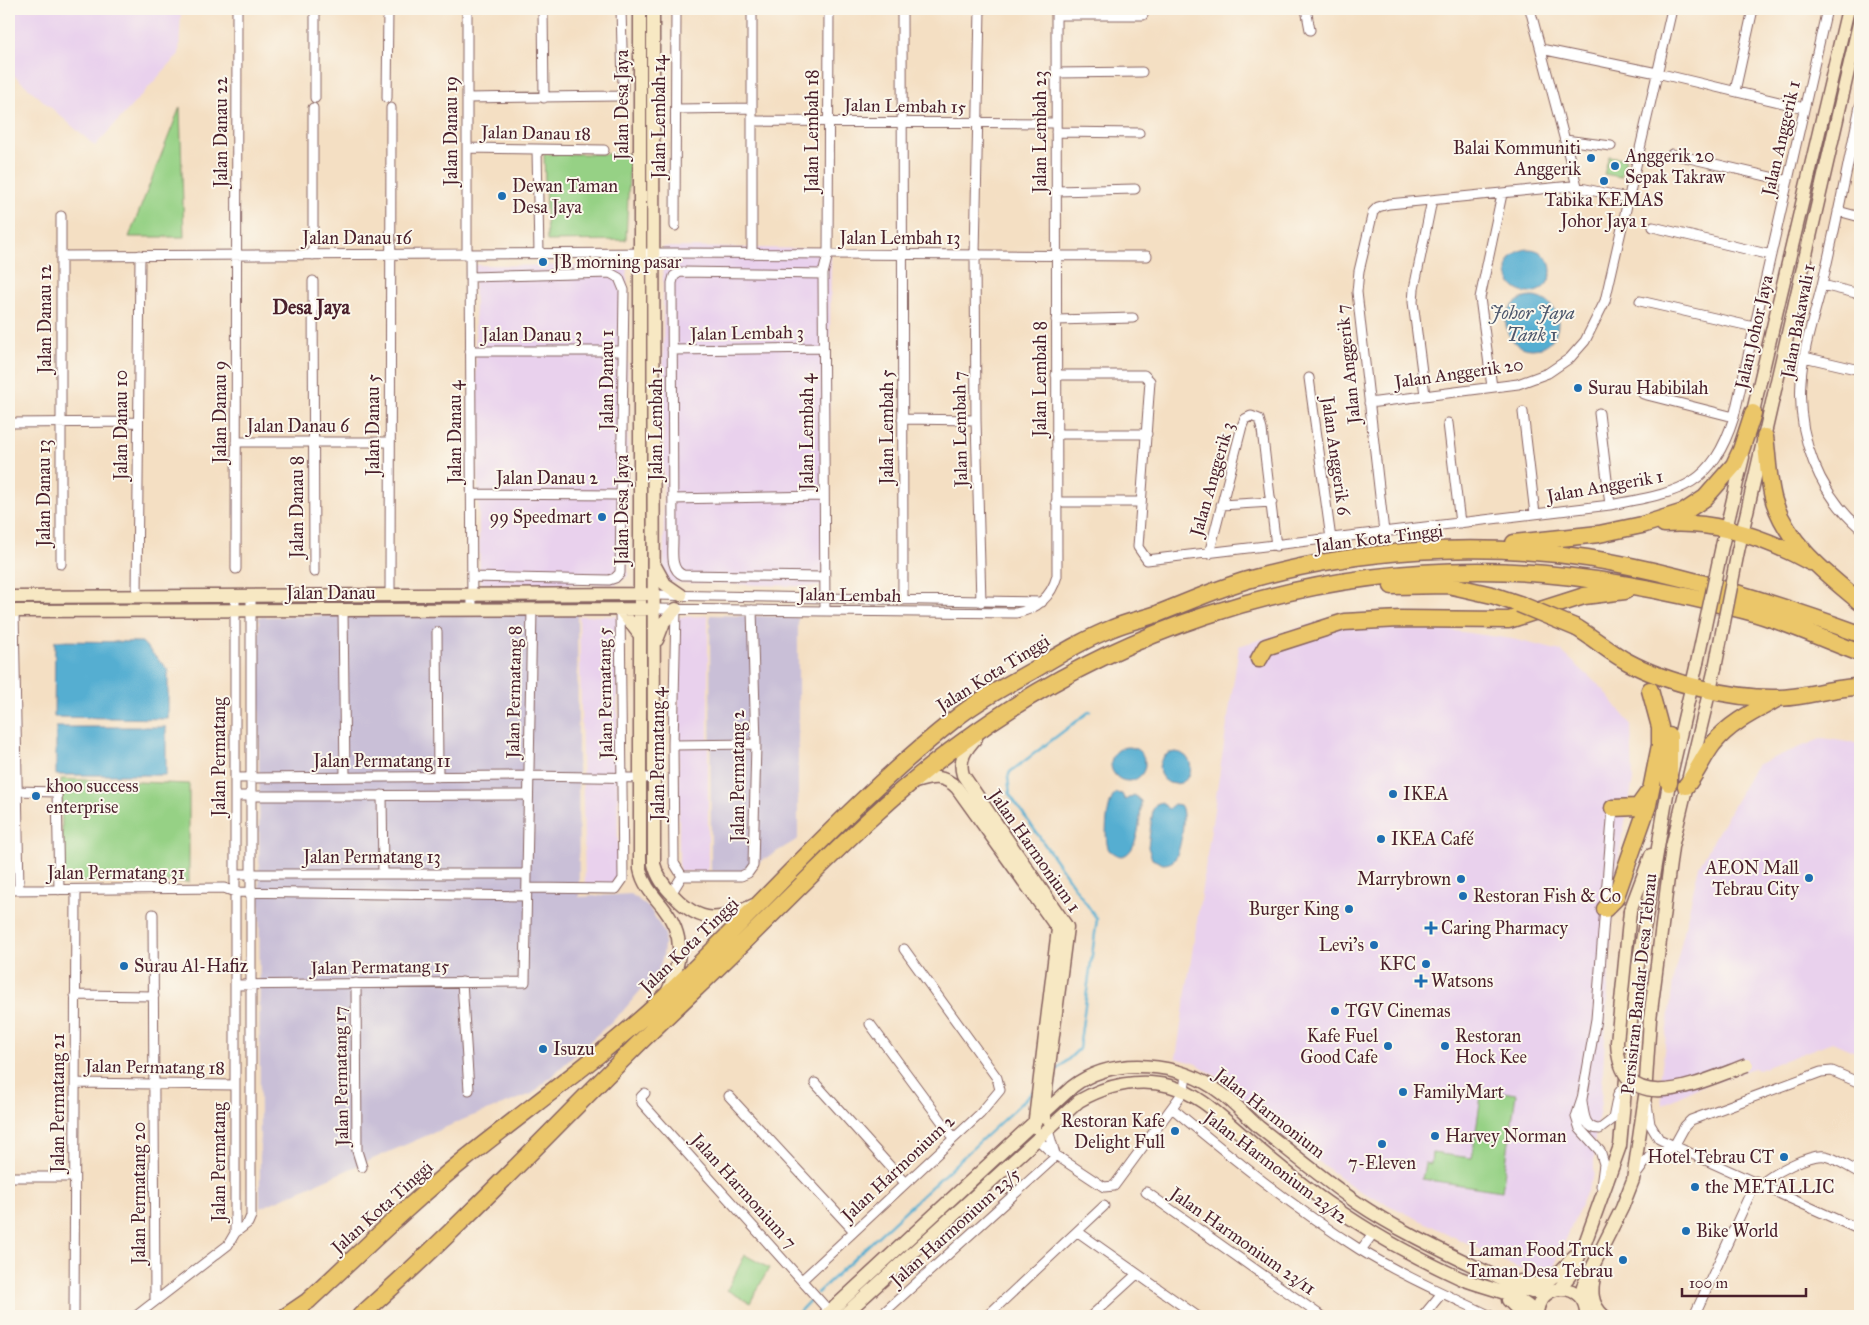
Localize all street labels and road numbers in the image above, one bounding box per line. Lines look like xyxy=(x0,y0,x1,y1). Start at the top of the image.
street label: Jalan Desa Jaya xyxy=(611,49,634,162)
street label: Jalan Lembah 14 xyxy=(648,54,671,181)
street label: Jalan Lembah 18 xyxy=(801,69,824,195)
street label: Jalan Lembah 23 xyxy=(1029,71,1052,195)
street label: Jalan Danau 22 xyxy=(210,76,233,189)
street label: Jalan Danau 19 xyxy=(440,76,463,188)
street label: Jalan Anggerik 1 xyxy=(1757,78,1806,200)
street label: Jalan Lembah 15 xyxy=(842,94,967,119)
street label: Jalan Danau 18 xyxy=(479,121,591,146)
street label: Jalan Danau 16 xyxy=(300,227,412,250)
street label: Jalan Lembah 13 xyxy=(838,227,960,250)
street label: Jalan Bakawali 1 xyxy=(1776,262,1821,382)
street label: Jalan Danau 12 xyxy=(34,264,57,376)
street label: Jalan Johor Jaya xyxy=(1730,272,1779,393)
street label: Jalan Anggerik 7 xyxy=(1331,303,1366,427)
street label: Jalan Lembah 3 xyxy=(688,321,804,346)
street label: Jalan Lembah 8 xyxy=(1029,321,1052,439)
street label: Jalan Danau 3 xyxy=(480,324,582,347)
street label: Jalan Danau 1 xyxy=(596,330,619,432)
street label: Jalan Anggerik 20 xyxy=(1391,353,1525,394)
street label: Jalan Danau 9 xyxy=(209,361,232,465)
street label: Jalan Lembah 1 xyxy=(645,367,668,483)
street label: Jalan Lembah 5 xyxy=(876,369,899,486)
street label: Jalan Danau 10 xyxy=(110,370,133,482)
street label: Jalan Lembah 7 xyxy=(948,371,973,489)
street label: Jalan Lembah 4 xyxy=(796,373,819,492)
street label: Jalan Danau 5 xyxy=(362,374,385,478)
street label: Jalan Danau 4 xyxy=(444,379,467,486)
street label: Jalan Anggerik 6 xyxy=(1315,393,1355,518)
street label: Jalan Danau 6 xyxy=(245,415,350,438)
street label: Jalan Anggerik 3 xyxy=(1185,419,1240,541)
street label: Jalan Danau 13 xyxy=(33,439,56,549)
street label: Jalan Desa Jaya xyxy=(611,454,634,567)
street label: Jalan Danau 8 xyxy=(286,456,309,560)
street label: Jalan Anggerik 1 xyxy=(1543,465,1665,508)
street label: Jalan Danau 2 xyxy=(494,467,598,490)
street label: Jalan Kota Tinggi xyxy=(1312,519,1444,558)
street label: Jalan Danau xyxy=(284,582,376,605)
street label: Jalan Lembah xyxy=(796,583,902,608)
street label: Jalan Permatang 8 xyxy=(502,625,527,761)
street label: Jalan Permatang 5 xyxy=(593,626,618,761)
street label: Jalan Kota Tinggi xyxy=(931,629,1054,718)
street label: Jalan Permatang 4 xyxy=(647,686,670,823)
street label: Jalan Permatang xyxy=(208,697,231,819)
street label: Jalan Permatang 2 xyxy=(727,710,750,844)
street label: Jalan Permatang 11 xyxy=(311,750,451,773)
street label: Jalan Harmonium 1 xyxy=(982,784,1086,917)
street label: Jalan Permatang 13 xyxy=(301,846,441,869)
street label: Jalan Permatang 31 xyxy=(45,862,185,885)
street label: Persisiran Bandar Desa Tebrau xyxy=(1616,872,1662,1096)
street label: Jalan Kota Tinggi xyxy=(634,892,744,1000)
street label: Jalan Permatang 15 xyxy=(308,955,450,980)
street label: Jalan Permatang 17 xyxy=(329,1006,354,1148)
street label: Jalan Permatang 21 xyxy=(47,1033,70,1175)
street label: Jalan Permatang 18 xyxy=(83,1055,225,1080)
street label: Jalan Harmonium xyxy=(1208,1062,1330,1164)
street label: Jalan Permatang xyxy=(208,1102,231,1224)
street label: Jalan Harmonium 23/12 xyxy=(1197,1104,1353,1229)
street label: Jalan Harmonium 2 xyxy=(835,1110,960,1228)
street label: Jalan Permatang 20 xyxy=(128,1122,151,1266)
street label: Jalan Harmonium 7 xyxy=(684,1127,802,1254)
street label: Jalan Kota Tinggi xyxy=(325,1156,438,1260)
street label: Jalan Harmonium 23/5 xyxy=(884,1162,1026,1293)
street label: Jalan Harmonium 23/11 xyxy=(1164,1181,1320,1300)

